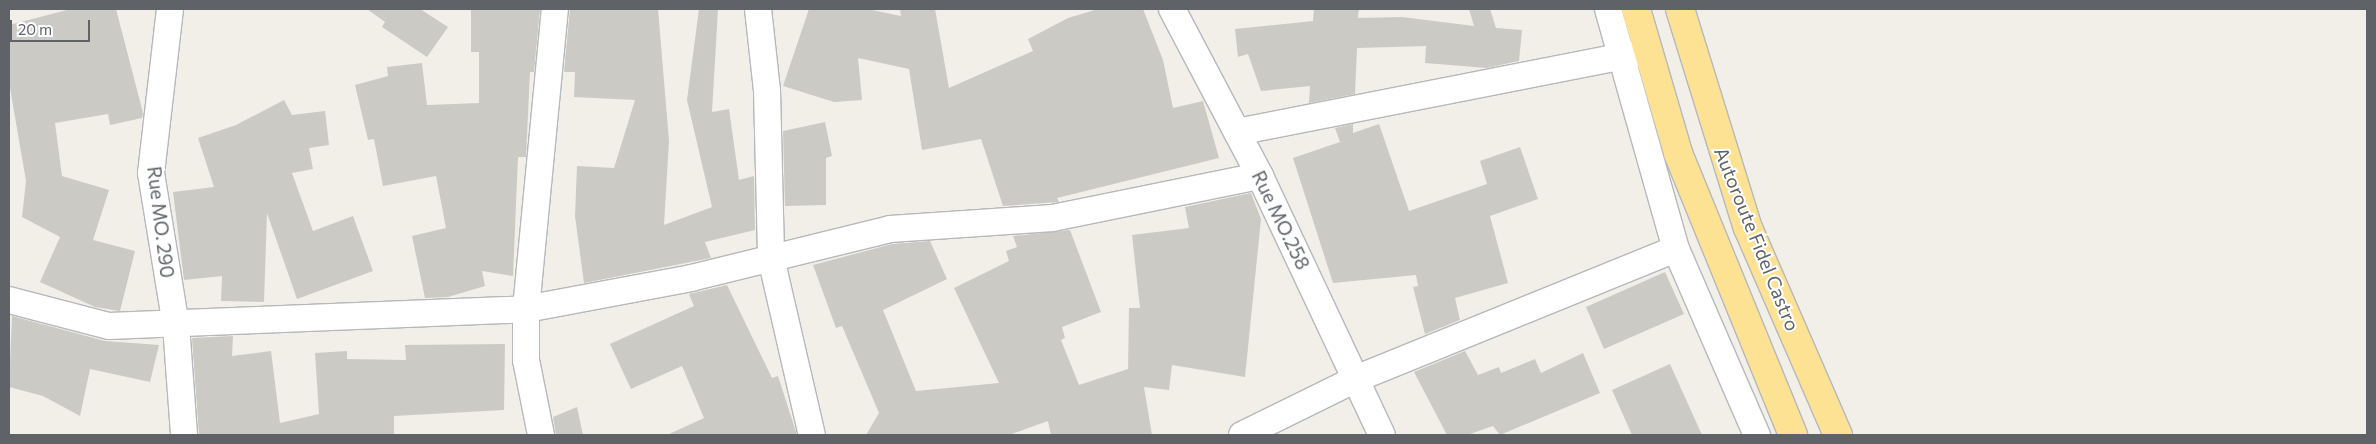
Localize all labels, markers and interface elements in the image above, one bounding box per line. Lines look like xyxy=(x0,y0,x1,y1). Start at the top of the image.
scale bar xyxy=(12,10,92,42)
text: 20 m xyxy=(18,20,52,38)
street label: Autoroute Fidel Castro xyxy=(1710,144,1804,334)
street label: Rue MO. 290 xyxy=(143,165,179,279)
street label: Rue MO.258 xyxy=(1247,167,1315,273)

